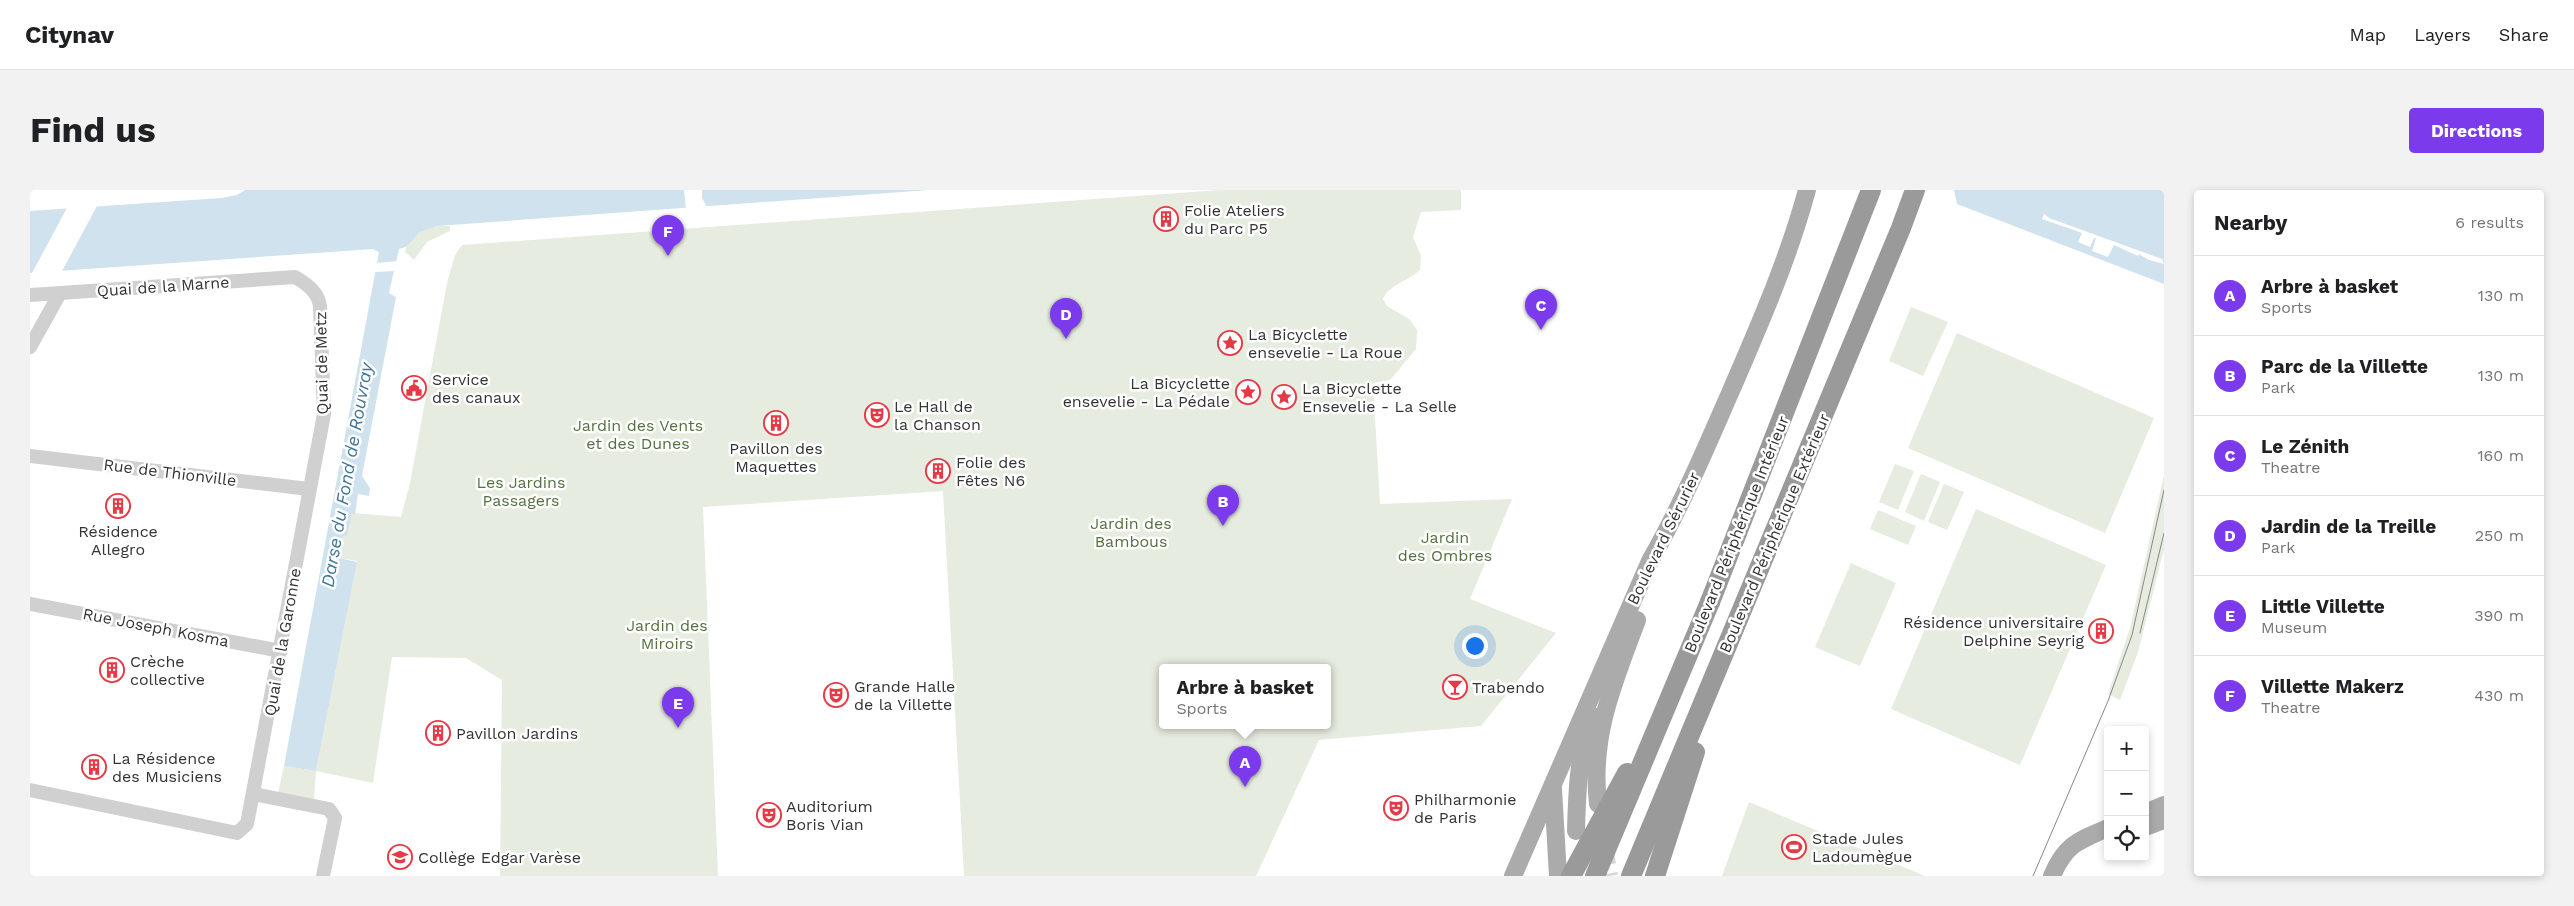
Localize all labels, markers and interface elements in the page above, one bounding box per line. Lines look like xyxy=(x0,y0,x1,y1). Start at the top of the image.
text: Citynav xyxy=(25,21,114,49)
text: Map xyxy=(2349,24,2386,45)
text: Layers xyxy=(2414,24,2471,45)
text: Share xyxy=(2499,24,2549,45)
button: Directions xyxy=(2409,108,2544,153)
text: Find us xyxy=(30,109,156,151)
place label: Folie Ateliers du Parc P5 xyxy=(1184,201,1285,238)
building icon: Folie Ateliers du Parc P5 xyxy=(1153,206,1179,232)
text: Nearby xyxy=(2214,210,2287,235)
text: 6 results xyxy=(2455,213,2524,232)
pin: F xyxy=(652,215,684,256)
street label: Quai de la Marne xyxy=(96,272,230,301)
text: Arbre à basket xyxy=(2261,275,2398,298)
text: A xyxy=(2225,286,2235,305)
text: 130 m xyxy=(2478,286,2524,305)
pin: C xyxy=(1525,289,1557,330)
pin: D xyxy=(1050,298,1082,339)
text: Sports xyxy=(2261,298,2312,317)
street label: Quai de Metz xyxy=(311,311,332,415)
place label: La Bicyclette ensevelie - La Roue xyxy=(1248,325,1402,362)
place icon: La Bicyclette ensevelie - La Roue xyxy=(1217,330,1243,356)
text: Parc de la Villette xyxy=(2261,355,2428,378)
water label: Darse du Fond de Rouvray xyxy=(316,359,377,589)
text: B xyxy=(2225,366,2235,385)
text: 130 m xyxy=(2478,366,2524,385)
place label: Service des canaux xyxy=(432,370,521,407)
place label: La Bicyclette ensevelie - La Pédale xyxy=(1063,374,1230,411)
public building icon: Service des canaux xyxy=(401,375,427,401)
text: Park xyxy=(2261,378,2295,397)
place icon: La Bicyclette ensevelie - La Pédale xyxy=(1235,379,1261,405)
place label: La Bicyclette Ensevelie - La Selle xyxy=(1302,379,1457,416)
place icon: La Bicyclette Ensevelie - La Selle xyxy=(1271,384,1297,410)
place label: Le Hall de la Chanson xyxy=(894,397,981,434)
theatre icon: Le Hall de la Chanson xyxy=(864,402,890,428)
building icon: Pavillon des Maquettes xyxy=(763,410,789,436)
street label: Boulevard Périphérique Extérieur xyxy=(1715,410,1834,656)
street label: Boulevard Périphérique Intérieur xyxy=(1680,413,1793,655)
park label: Jardin des Vents et des Dunes xyxy=(573,416,703,453)
text: Le Zénith xyxy=(2261,435,2349,458)
place label: Pavillon des Maquettes xyxy=(729,439,823,476)
text: C xyxy=(2225,446,2235,465)
text: 160 m xyxy=(2477,446,2524,465)
place label: Folie des Fêtes N6 xyxy=(956,453,1026,490)
street label: Rue de Thionville xyxy=(102,455,237,490)
building icon: Folie des Fêtes N6 xyxy=(925,458,951,484)
text: Theatre xyxy=(2261,458,2320,477)
street label: Boulevard Sérurier xyxy=(1623,468,1704,608)
park label: Les Jardins Passagers xyxy=(477,473,565,510)
pin: B xyxy=(1207,485,1239,526)
building icon: Résidence Allegro xyxy=(105,493,131,519)
park label: Jardin des Bambous xyxy=(1090,514,1172,551)
text: Jardin de la Treille xyxy=(2261,515,2436,538)
place label: Résidence Allegro xyxy=(78,522,158,559)
text: D xyxy=(2224,526,2236,545)
text: 250 m xyxy=(2475,526,2524,545)
park label: Jardin des Ombres xyxy=(1398,528,1492,565)
text: Park xyxy=(2261,538,2295,557)
street label: Quai de la Garonne xyxy=(260,567,305,718)
text: Little Villette xyxy=(2261,595,2385,618)
street label: Rue Joseph Kosma xyxy=(81,604,231,651)
text: E xyxy=(2225,606,2235,625)
text: 390 m xyxy=(2474,606,2524,625)
place label: Résidence universitaire Delphine Seyrig xyxy=(1903,613,2084,650)
park label: Jardin des Miroirs xyxy=(626,616,708,653)
building icon: Résidence universitaire Delphine Seyrig xyxy=(2088,618,2114,644)
text: Museum xyxy=(2261,618,2327,637)
your location xyxy=(1462,633,1488,659)
place label: Crèche collective xyxy=(130,652,205,689)
building icon: Crèche collective xyxy=(99,657,125,683)
popup xyxy=(1159,664,1331,729)
bar icon: Trabendo xyxy=(1442,674,1468,700)
text: Villette Makerz xyxy=(2261,675,2404,698)
text: Arbre à basket xyxy=(1176,676,1314,699)
place label: Grande Halle de la Villette xyxy=(854,677,955,714)
place label: Trabendo xyxy=(1472,678,1545,697)
theatre icon: Grande Halle de la Villette xyxy=(823,682,849,708)
text: F xyxy=(2225,686,2235,705)
text: 430 m xyxy=(2474,686,2524,705)
pin: E xyxy=(662,687,694,728)
text: Theatre xyxy=(2261,698,2320,717)
text: Sports xyxy=(1176,699,1227,718)
building icon: Pavillon Jardins xyxy=(425,720,451,746)
place label: Pavillon Jardins xyxy=(456,724,578,743)
map controls xyxy=(2104,726,2149,861)
button: + xyxy=(2104,726,2149,771)
pin: A xyxy=(1229,746,1261,787)
place label: La Résidence des Musiciens xyxy=(112,749,222,786)
building icon: La Résidence des Musiciens xyxy=(81,754,107,780)
button: − xyxy=(2104,771,2149,816)
place label: Philharmonie de Paris xyxy=(1414,790,1517,827)
theatre icon: Philharmonie de Paris xyxy=(1383,795,1409,821)
place label: Auditorium Boris Vian xyxy=(786,797,873,834)
theatre icon: Auditorium Boris Vian xyxy=(756,802,782,828)
button: locate xyxy=(2104,816,2149,861)
place label: Stade Jules Ladoumègue xyxy=(1812,829,1912,866)
sports icon: Stade Jules Ladoumègue xyxy=(1781,834,1807,860)
school or university icon: Collège Edgar Varèse xyxy=(387,844,413,870)
place label: Collège Edgar Varèse xyxy=(418,848,581,867)

